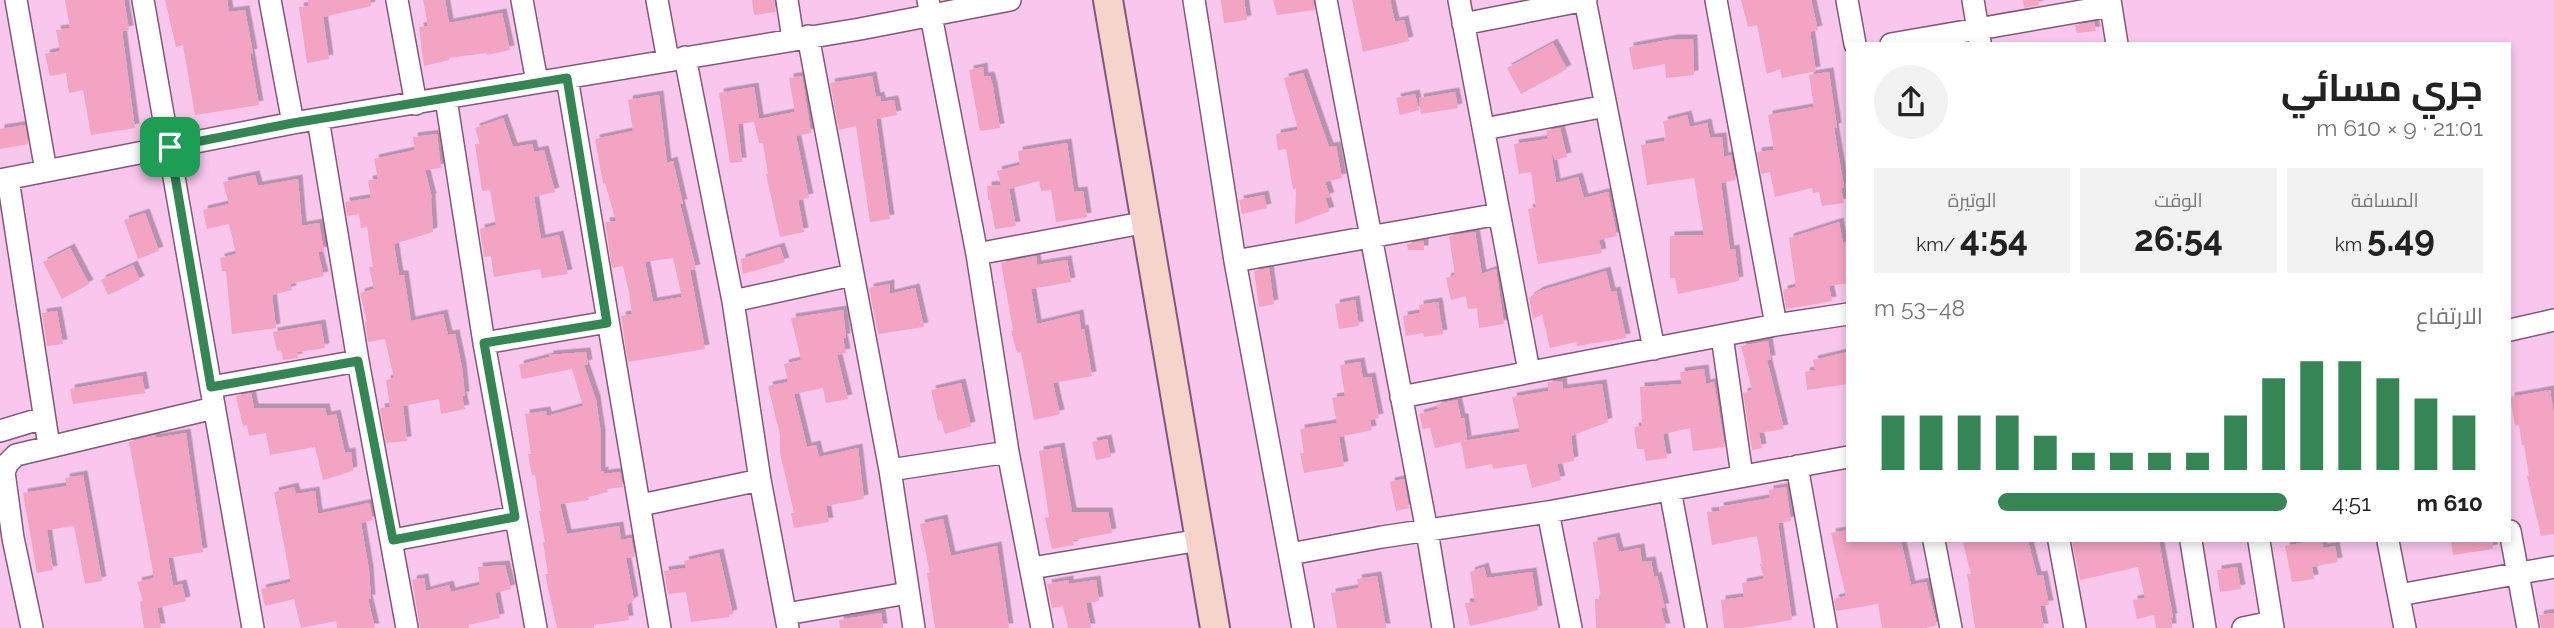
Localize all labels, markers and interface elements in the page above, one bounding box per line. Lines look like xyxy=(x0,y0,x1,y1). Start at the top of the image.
button: share xyxy=(1874,65,1948,139)
text: جري مسائي xyxy=(2281,65,2483,110)
text: 21:01 · 9 × 610 m xyxy=(2316,114,2483,141)
pin xyxy=(140,117,200,177)
icon: arrive xyxy=(151,128,189,166)
text: الوتيرة xyxy=(1948,189,1997,211)
text: الوقت xyxy=(2154,189,2203,211)
text: المسافة xyxy=(2351,189,2419,211)
text: 4:54 xyxy=(1960,218,2028,259)
text: 26:54 xyxy=(2134,218,2223,259)
text: 5.49 xyxy=(2367,218,2435,259)
text: /km xyxy=(1916,233,1960,255)
text: km xyxy=(2335,233,2367,255)
text: 48–53 m xyxy=(1874,294,1965,321)
text: الارتفاع xyxy=(2416,302,2483,329)
text: 4:51 xyxy=(2332,489,2371,516)
text: 610 m xyxy=(2417,489,2483,516)

